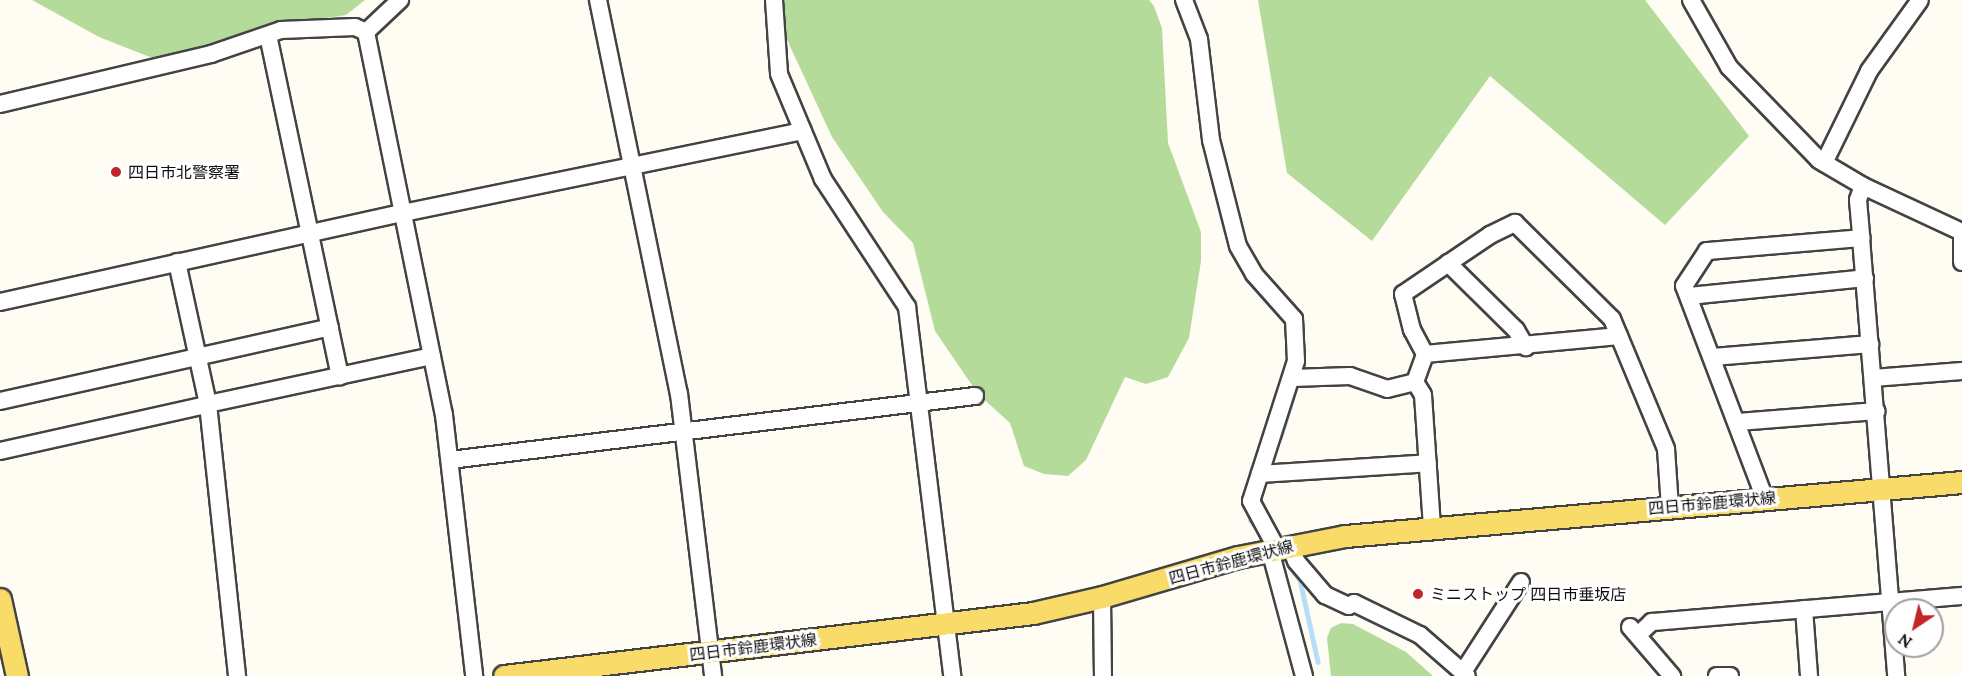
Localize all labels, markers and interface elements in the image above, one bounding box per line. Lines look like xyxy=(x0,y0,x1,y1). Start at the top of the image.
place label: 四日市北警察署 xyxy=(128,162,240,182)
marker: 四日市北警察署 xyxy=(109,165,123,179)
street label: 四日市鈴鹿環状線 xyxy=(1647,488,1777,518)
street label: 四日市鈴鹿環状線 xyxy=(1167,536,1295,588)
place label: ミニストップ 四日市垂坂店 xyxy=(1430,584,1626,604)
marker: ミニストップ 四日市垂坂店 xyxy=(1411,587,1425,601)
north arrow xyxy=(1884,598,1944,658)
text: N xyxy=(1894,629,1916,653)
street label: 四日市鈴鹿環状線 xyxy=(688,630,818,664)

